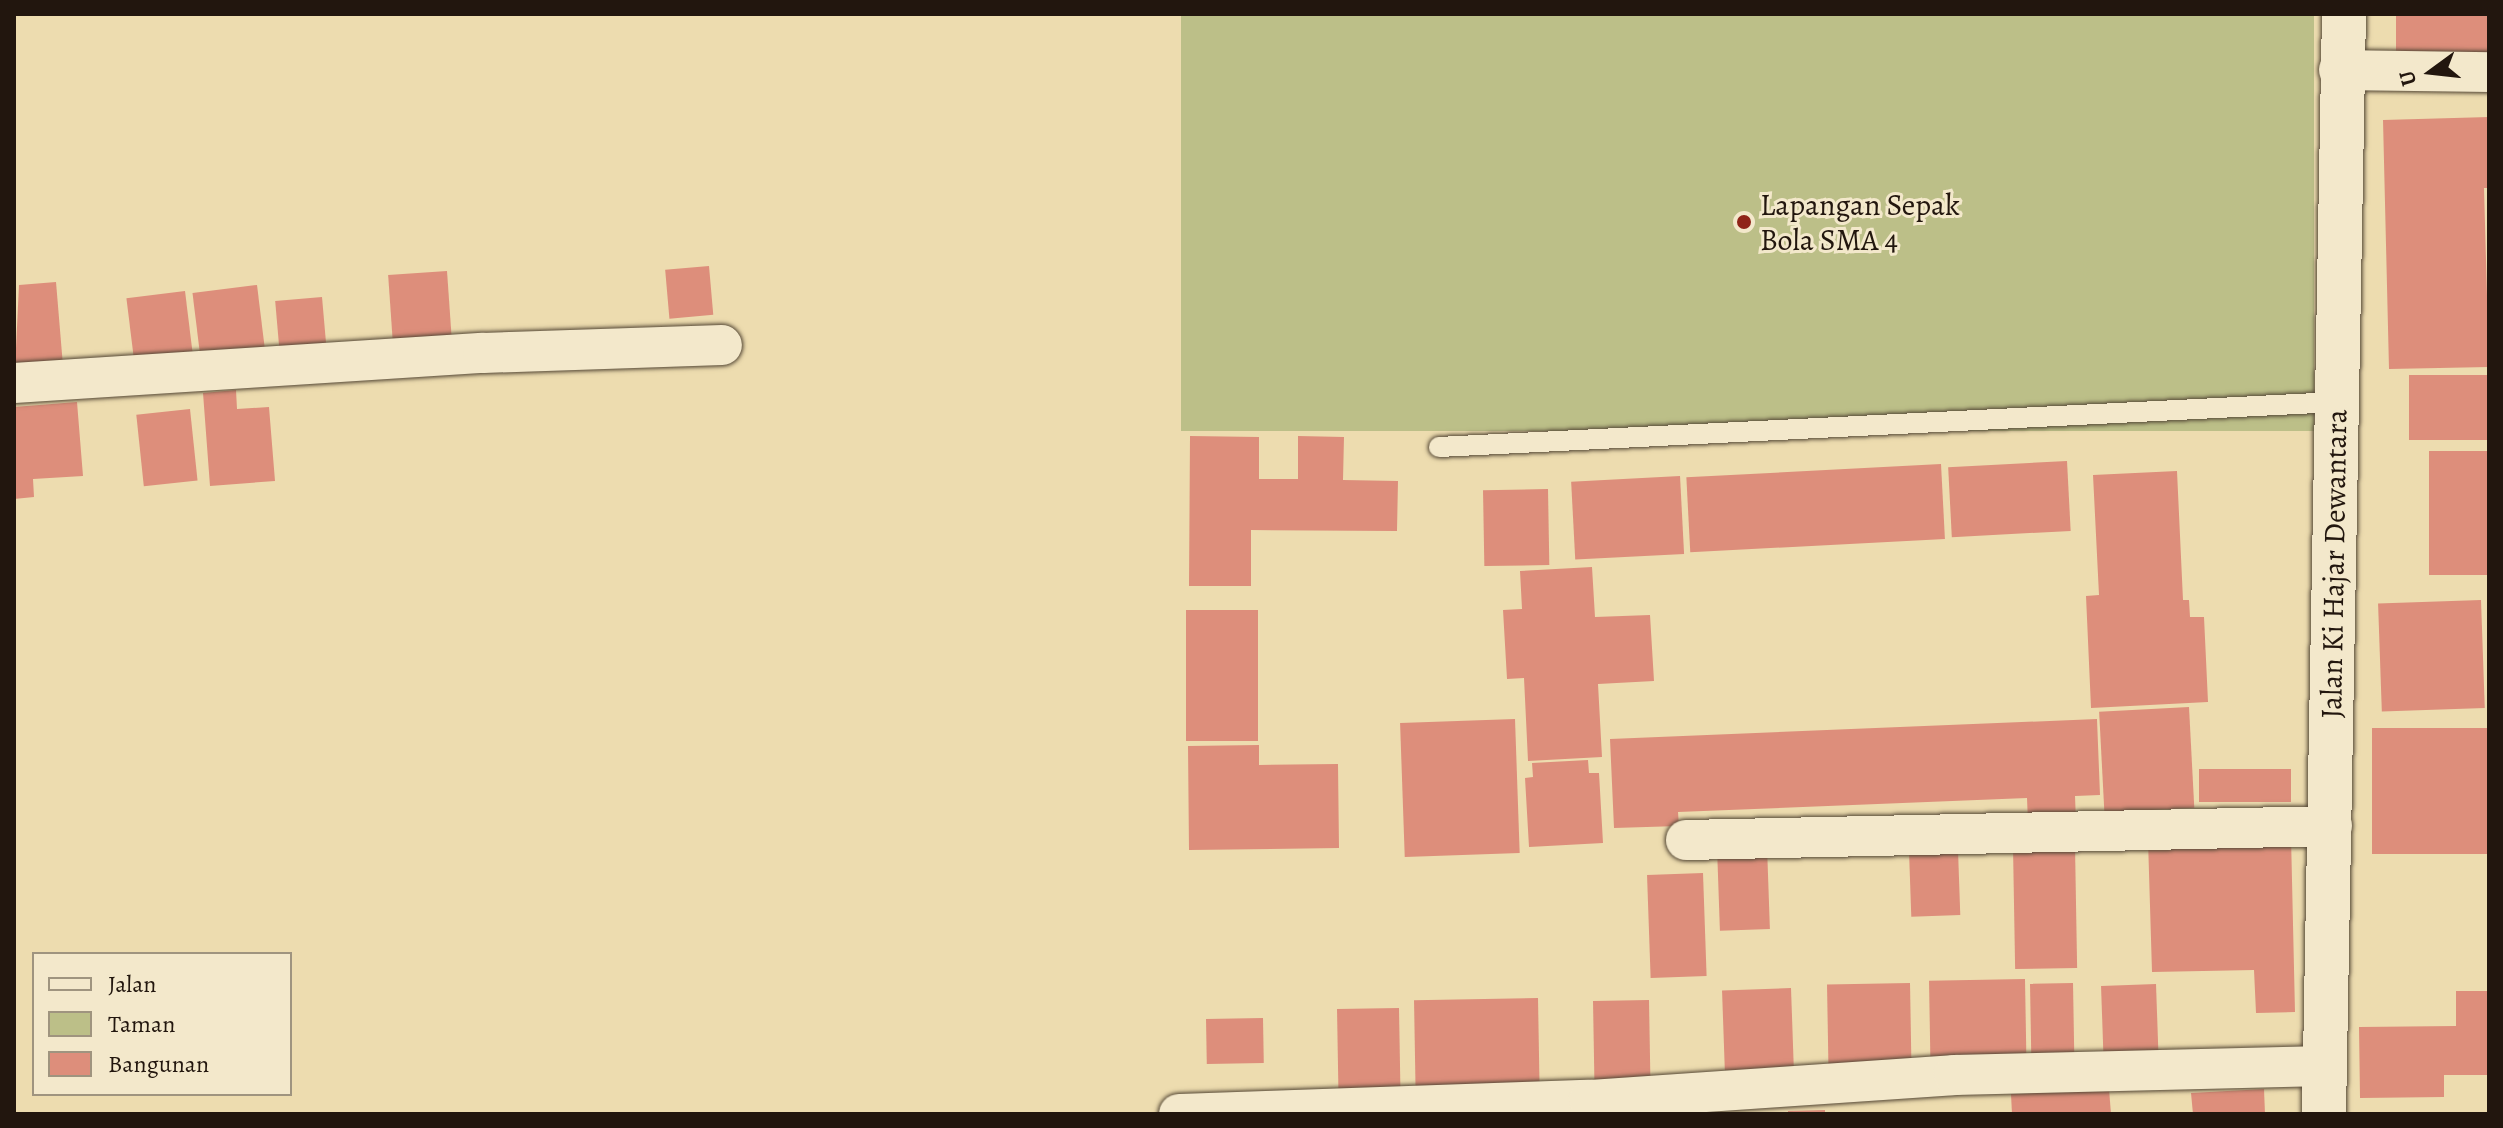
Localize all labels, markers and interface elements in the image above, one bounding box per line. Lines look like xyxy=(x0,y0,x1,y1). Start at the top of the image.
north arrow xyxy=(2391,32,2471,112)
text: U xyxy=(2391,67,2424,89)
place label: Lapangan Sepak Bola SMA 4 xyxy=(1760,187,1960,258)
marker: Lapangan Sepak Bola SMA 4 xyxy=(1735,213,1753,231)
street label: Jalan Ki Hajar Dewantara xyxy=(2313,409,2355,719)
legend xyxy=(32,952,292,1096)
text: Jalan xyxy=(108,968,157,1000)
text: Taman xyxy=(108,1008,175,1040)
text: Bangunan xyxy=(108,1048,209,1080)

